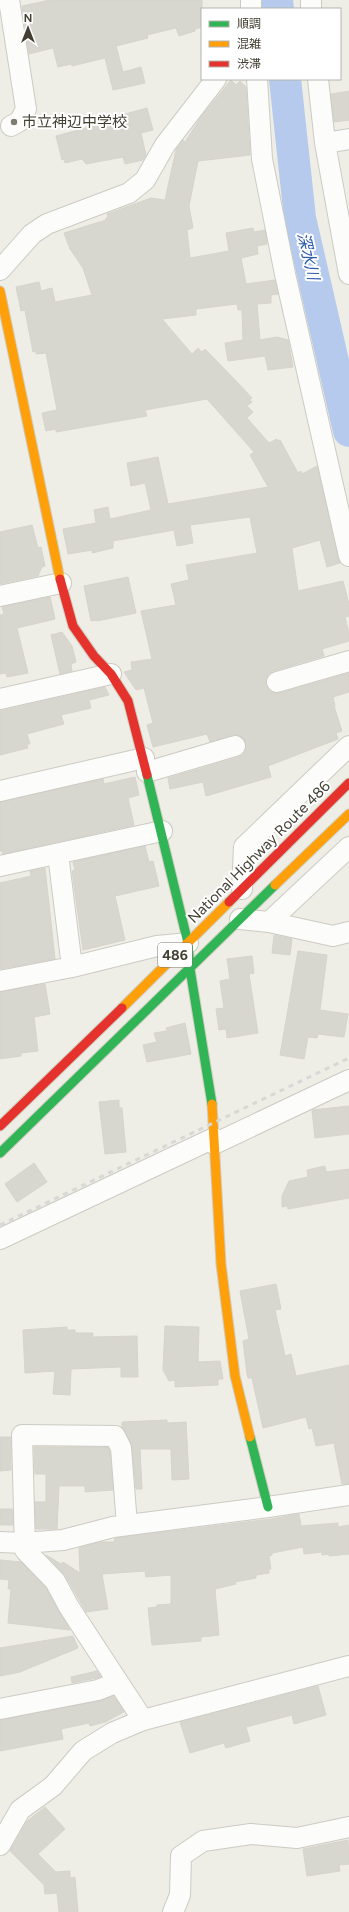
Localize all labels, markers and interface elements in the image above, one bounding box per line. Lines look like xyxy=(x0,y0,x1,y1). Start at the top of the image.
north arrow xyxy=(8,8,48,48)
legend xyxy=(201,8,341,80)
text: N xyxy=(24,12,32,25)
text: 順調 xyxy=(237,17,261,31)
text: 混雑 xyxy=(237,37,261,51)
text: 渋滞 xyxy=(237,57,261,71)
place label: 市立神辺中学校 xyxy=(22,113,127,131)
marker: 市立神辺中学校 xyxy=(9,117,19,127)
water label: 深水川 xyxy=(294,231,324,284)
street label: National Highway Route 486 xyxy=(184,777,334,927)
road number: 486 xyxy=(158,943,192,967)

